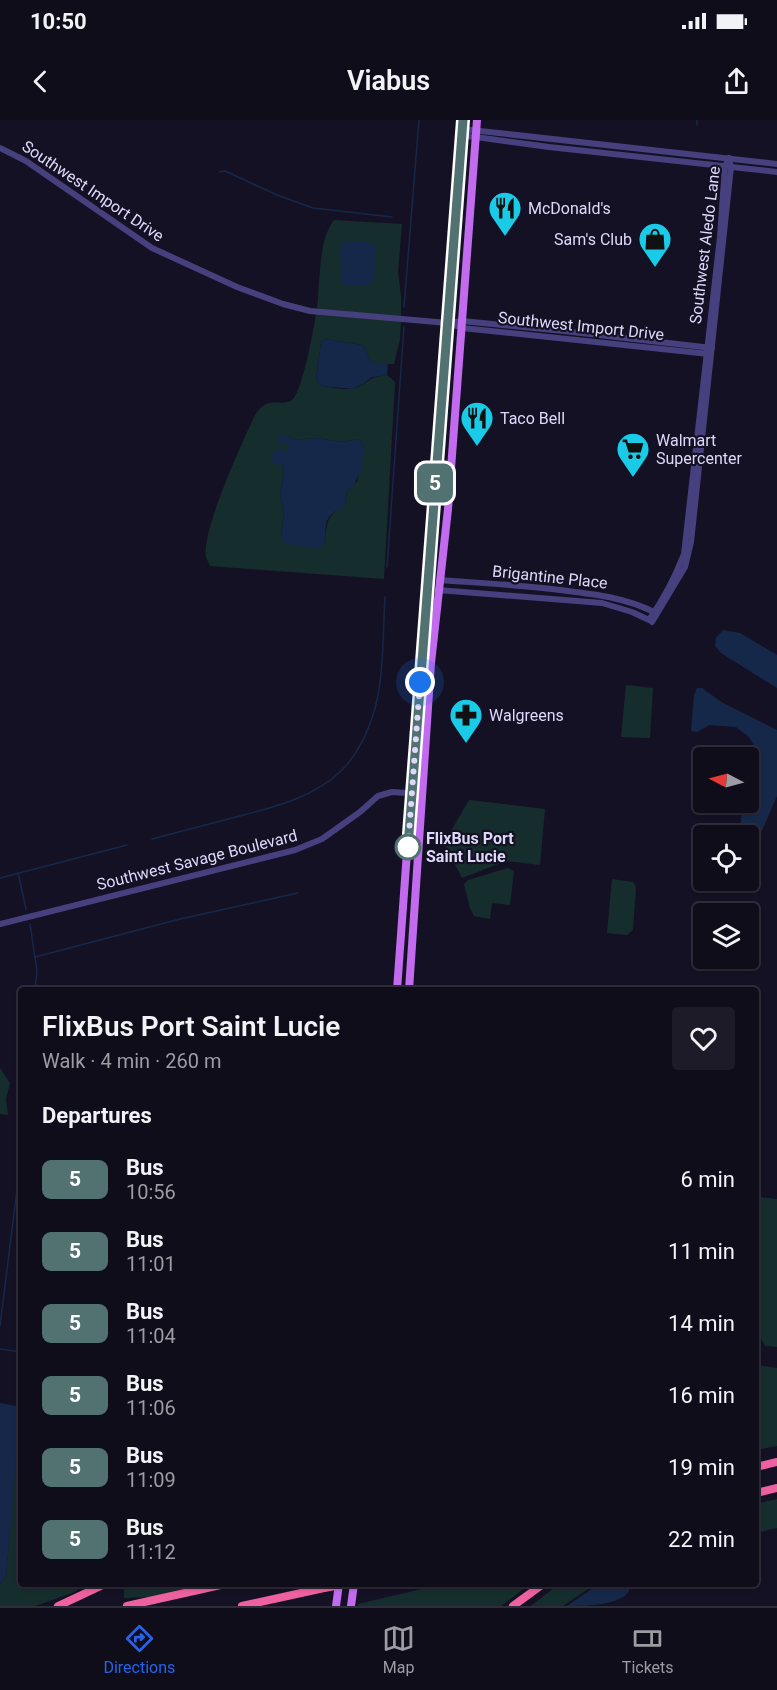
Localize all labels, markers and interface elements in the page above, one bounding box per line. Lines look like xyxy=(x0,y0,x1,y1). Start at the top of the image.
text: 10:50 xyxy=(30,9,87,34)
icon: back xyxy=(24,65,57,98)
text: Viabus xyxy=(347,65,430,97)
icon: share xyxy=(720,65,753,98)
street label: Southwest Import Drive xyxy=(18,136,168,246)
street label: Southwest Aledo Lane xyxy=(686,165,724,325)
restaurant icon: McDonald's xyxy=(487,190,523,237)
place label: McDonald's xyxy=(528,199,611,218)
shop icon: Sam's Club xyxy=(637,221,673,268)
place label: Sam's Club xyxy=(554,230,632,249)
street label: Southwest Import Drive xyxy=(497,308,665,344)
restaurant icon: Taco Bell xyxy=(459,400,495,447)
place label: Taco Bell xyxy=(500,409,565,428)
supermarket icon: Walmart Supercenter xyxy=(615,431,651,478)
place label: Walmart Supercenter xyxy=(656,431,742,468)
line badge: 5 xyxy=(416,464,454,502)
text: 5 xyxy=(429,471,441,495)
street label: Brigantine Place xyxy=(491,562,609,592)
your location xyxy=(405,667,435,697)
pharmacy icon: Walgreens xyxy=(448,697,484,744)
place label: Walgreens xyxy=(489,706,564,725)
north arrow xyxy=(693,747,759,813)
map controls xyxy=(693,747,759,969)
button: locate xyxy=(693,825,759,891)
street label: Southwest Savage Boulevard xyxy=(95,826,299,894)
place label: FlixBus Port Saint Lucie xyxy=(426,829,514,866)
marker: FlixBus Port Saint Lucie xyxy=(395,834,421,860)
button: layers xyxy=(693,903,759,969)
button: heart xyxy=(672,1007,735,1070)
text: FlixBus Port Saint Lucie xyxy=(42,1010,340,1043)
text: Walk · 4 min · 260 m xyxy=(42,1049,221,1073)
text: Departures xyxy=(42,1103,152,1128)
text: Bus xyxy=(126,1155,164,1180)
text: 5 xyxy=(69,1167,81,1191)
text: 6 min xyxy=(680,1167,735,1192)
text: 10:56 xyxy=(126,1180,176,1204)
text: Bus xyxy=(126,1227,164,1252)
text: 5 xyxy=(69,1239,81,1263)
text: 11 min xyxy=(668,1239,735,1264)
text: 11:01 xyxy=(126,1252,176,1276)
text: Bus xyxy=(126,1299,164,1324)
text: 5 xyxy=(69,1311,81,1335)
text: 14 min xyxy=(668,1311,735,1336)
text: 11:04 xyxy=(126,1324,176,1348)
text: Bus xyxy=(126,1371,164,1396)
text: 5 xyxy=(69,1383,81,1407)
text: 16 min xyxy=(668,1383,735,1408)
text: 11:06 xyxy=(126,1396,176,1420)
text: Bus xyxy=(126,1443,164,1468)
text: 5 xyxy=(69,1455,81,1479)
text: 19 min xyxy=(668,1455,735,1480)
text: 11:09 xyxy=(126,1468,176,1492)
text: Bus xyxy=(126,1515,164,1540)
text: 5 xyxy=(69,1527,81,1551)
text: 22 min xyxy=(668,1527,735,1552)
text: 11:12 xyxy=(126,1540,176,1564)
tab: Directions xyxy=(103,1622,175,1677)
tab: Map xyxy=(382,1622,415,1677)
tab: Tickets xyxy=(622,1622,674,1677)

